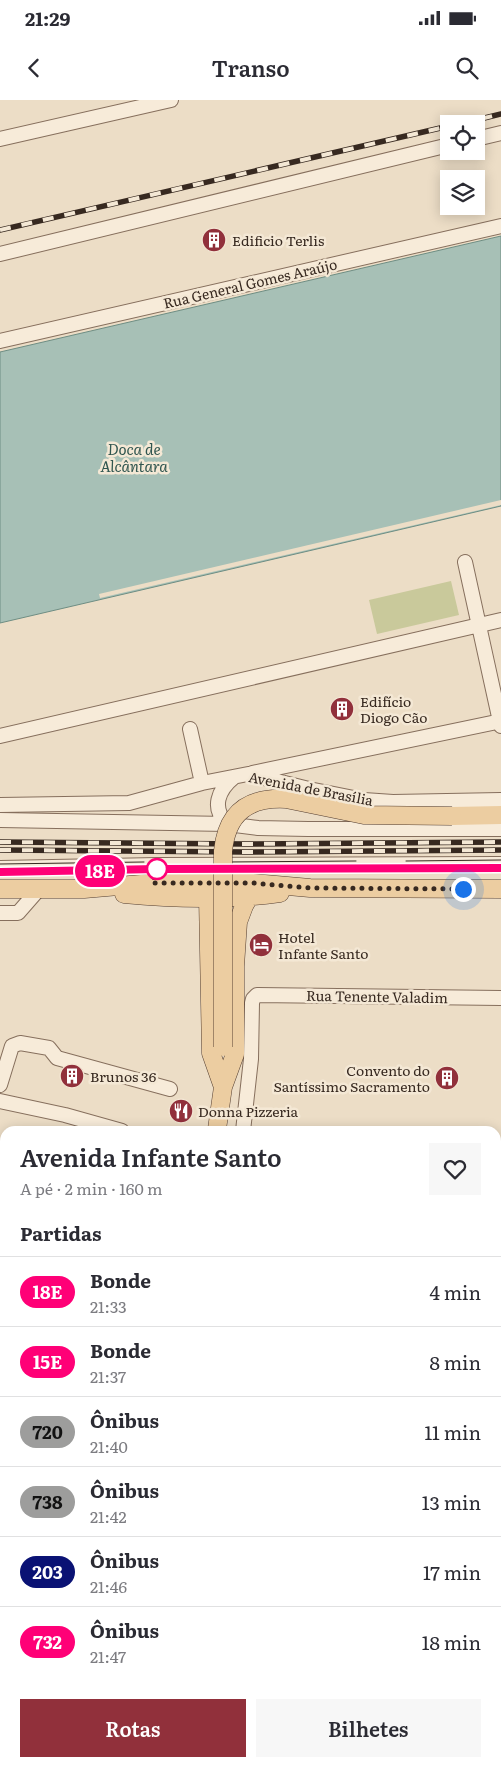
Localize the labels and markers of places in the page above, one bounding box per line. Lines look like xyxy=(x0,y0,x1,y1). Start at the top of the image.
building icon: Edificio Terlis xyxy=(201,227,227,253)
place label: Edificio Terlis xyxy=(232,230,324,250)
place label: Edifício Diogo Cão xyxy=(360,691,427,727)
building icon: Edifício Diogo Cão xyxy=(329,696,355,722)
unlabelled marker xyxy=(146,858,168,880)
place label: Hotel Infante Santo xyxy=(278,927,368,963)
hotel icon: Hotel Infante Santo xyxy=(248,932,274,958)
place label: Convento do Santíssimo Sacramento xyxy=(273,1060,430,1096)
building icon: Brunos 36 xyxy=(59,1063,85,1089)
building icon: Convento do Santíssimo Sacramento xyxy=(434,1065,460,1091)
place label: Brunos 36 xyxy=(90,1066,157,1086)
restaurant icon: Donna Pizzeria xyxy=(168,1098,194,1124)
place label: Donna Pizzeria xyxy=(198,1101,299,1121)

